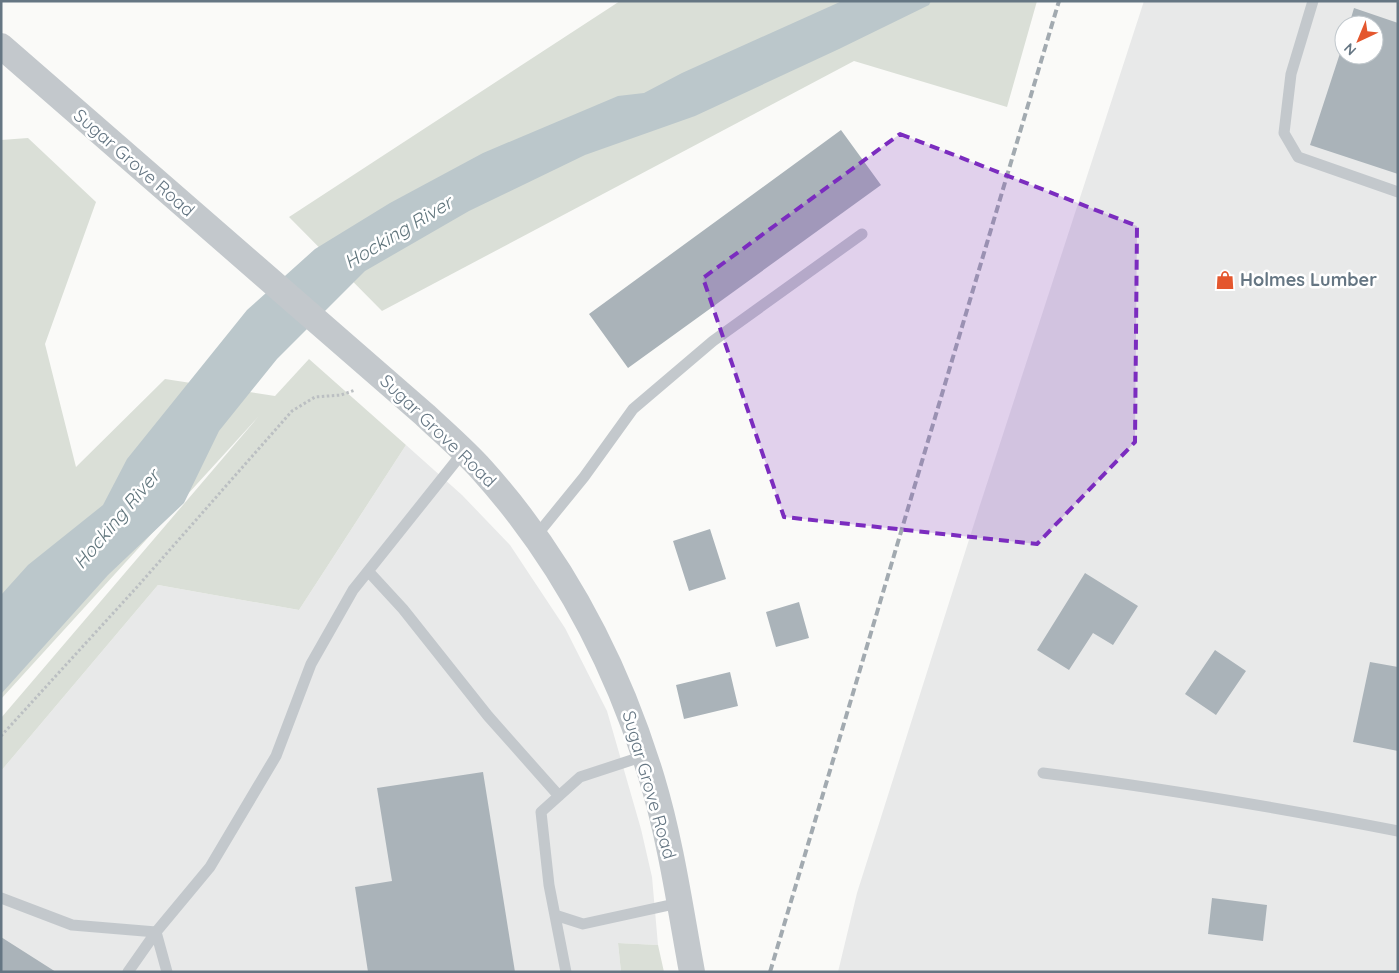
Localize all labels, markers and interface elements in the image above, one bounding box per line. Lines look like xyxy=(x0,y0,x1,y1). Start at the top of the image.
north arrow xyxy=(1334,15,1384,65)
text: N xyxy=(1340,39,1360,59)
street label: Sugar Grove Road xyxy=(69,104,200,222)
water label: Hocking River xyxy=(340,189,459,274)
place label: Holmes Lumber xyxy=(1240,268,1377,291)
shop icon: Holmes Lumber xyxy=(1214,269,1236,291)
street label: Sugar Grove Road xyxy=(375,369,501,492)
water label: Hocking River xyxy=(68,462,166,573)
street label: Sugar Grove Road xyxy=(617,708,682,862)

